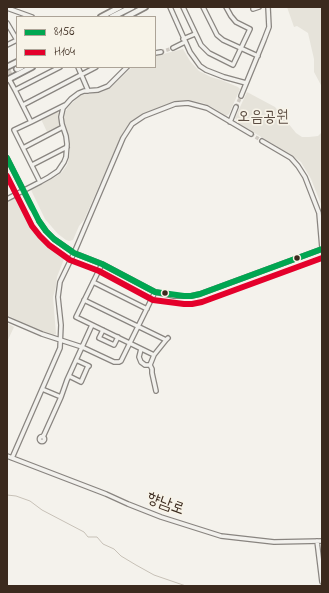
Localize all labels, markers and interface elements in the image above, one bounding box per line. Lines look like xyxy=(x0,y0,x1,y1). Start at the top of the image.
legend xyxy=(16,16,156,68)
text: 8156 xyxy=(54,23,74,41)
text: H104 xyxy=(54,43,75,61)
park label: 오음공원 xyxy=(237,108,289,128)
unlabelled marker xyxy=(292,253,302,263)
unlabelled marker xyxy=(160,288,170,298)
street label: 향남로 xyxy=(144,489,186,521)

